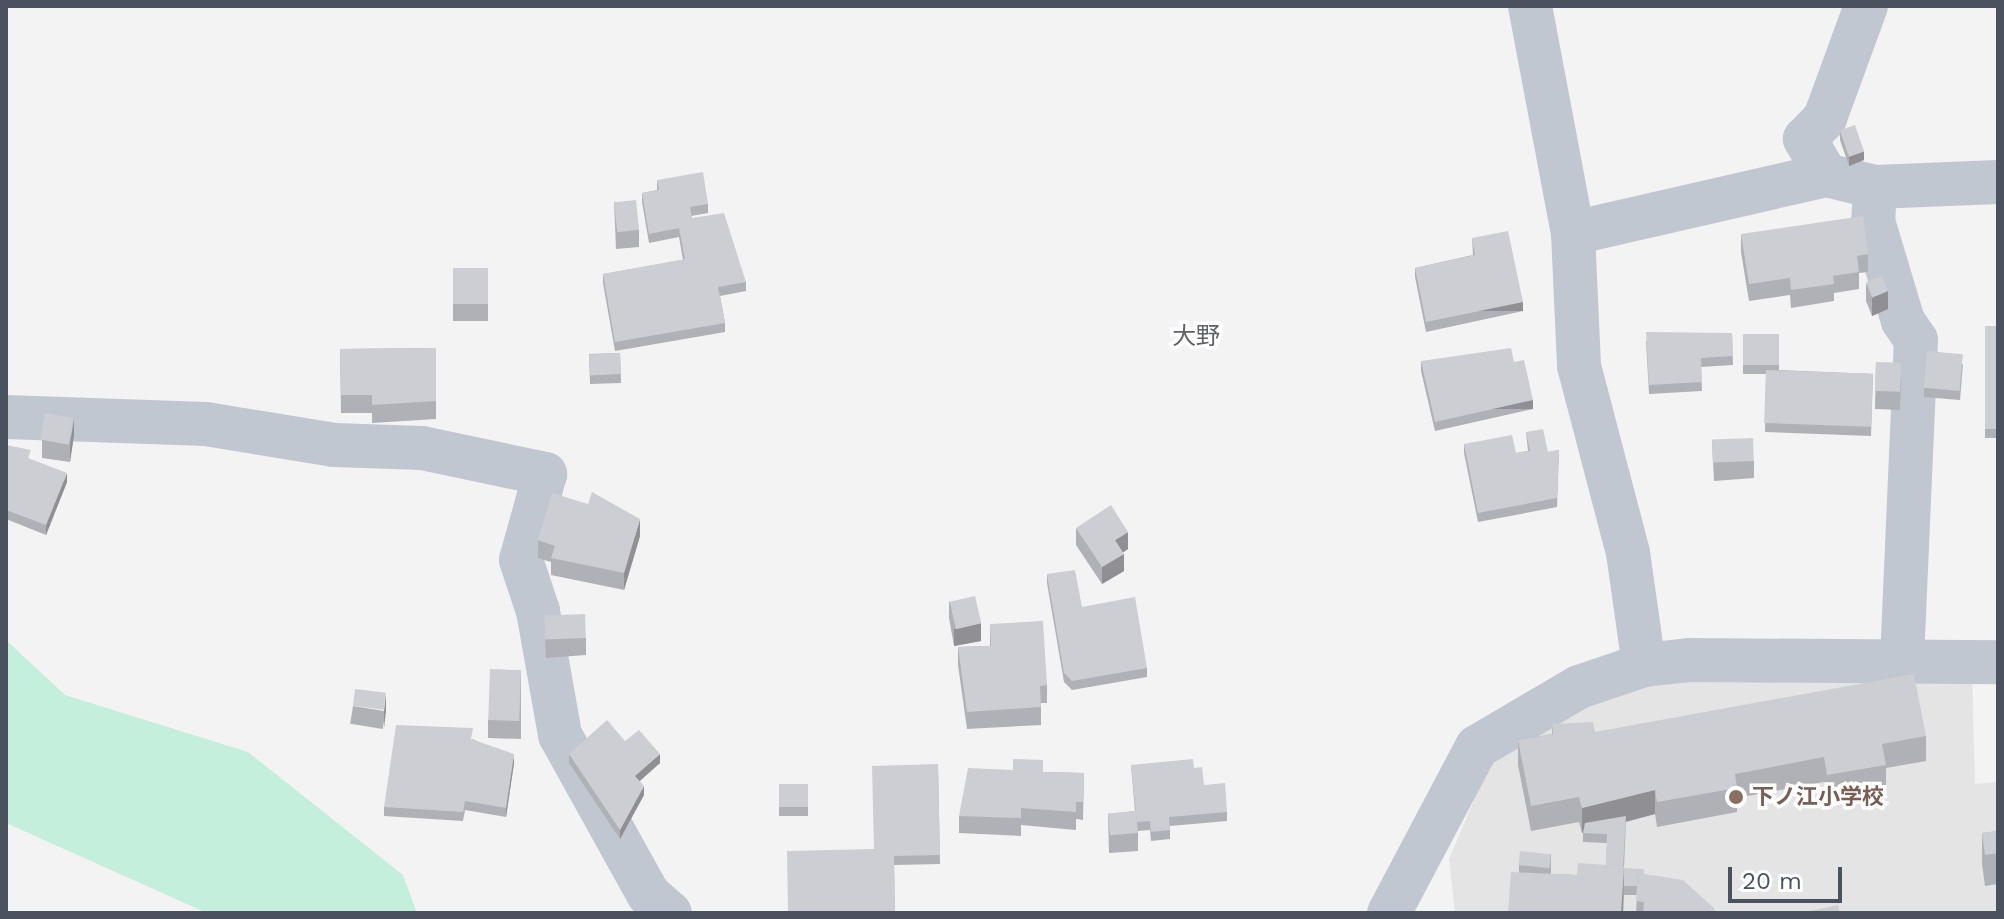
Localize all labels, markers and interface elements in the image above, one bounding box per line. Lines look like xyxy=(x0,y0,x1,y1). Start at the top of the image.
district label: 大野 xyxy=(1172,323,1220,351)
place label: 下ノ江小学校 xyxy=(1752,784,1884,810)
marker: 下ノ江小学校 xyxy=(1727,788,1745,806)
scale bar xyxy=(1732,851,1846,901)
text: 20 m xyxy=(1742,867,1802,895)

